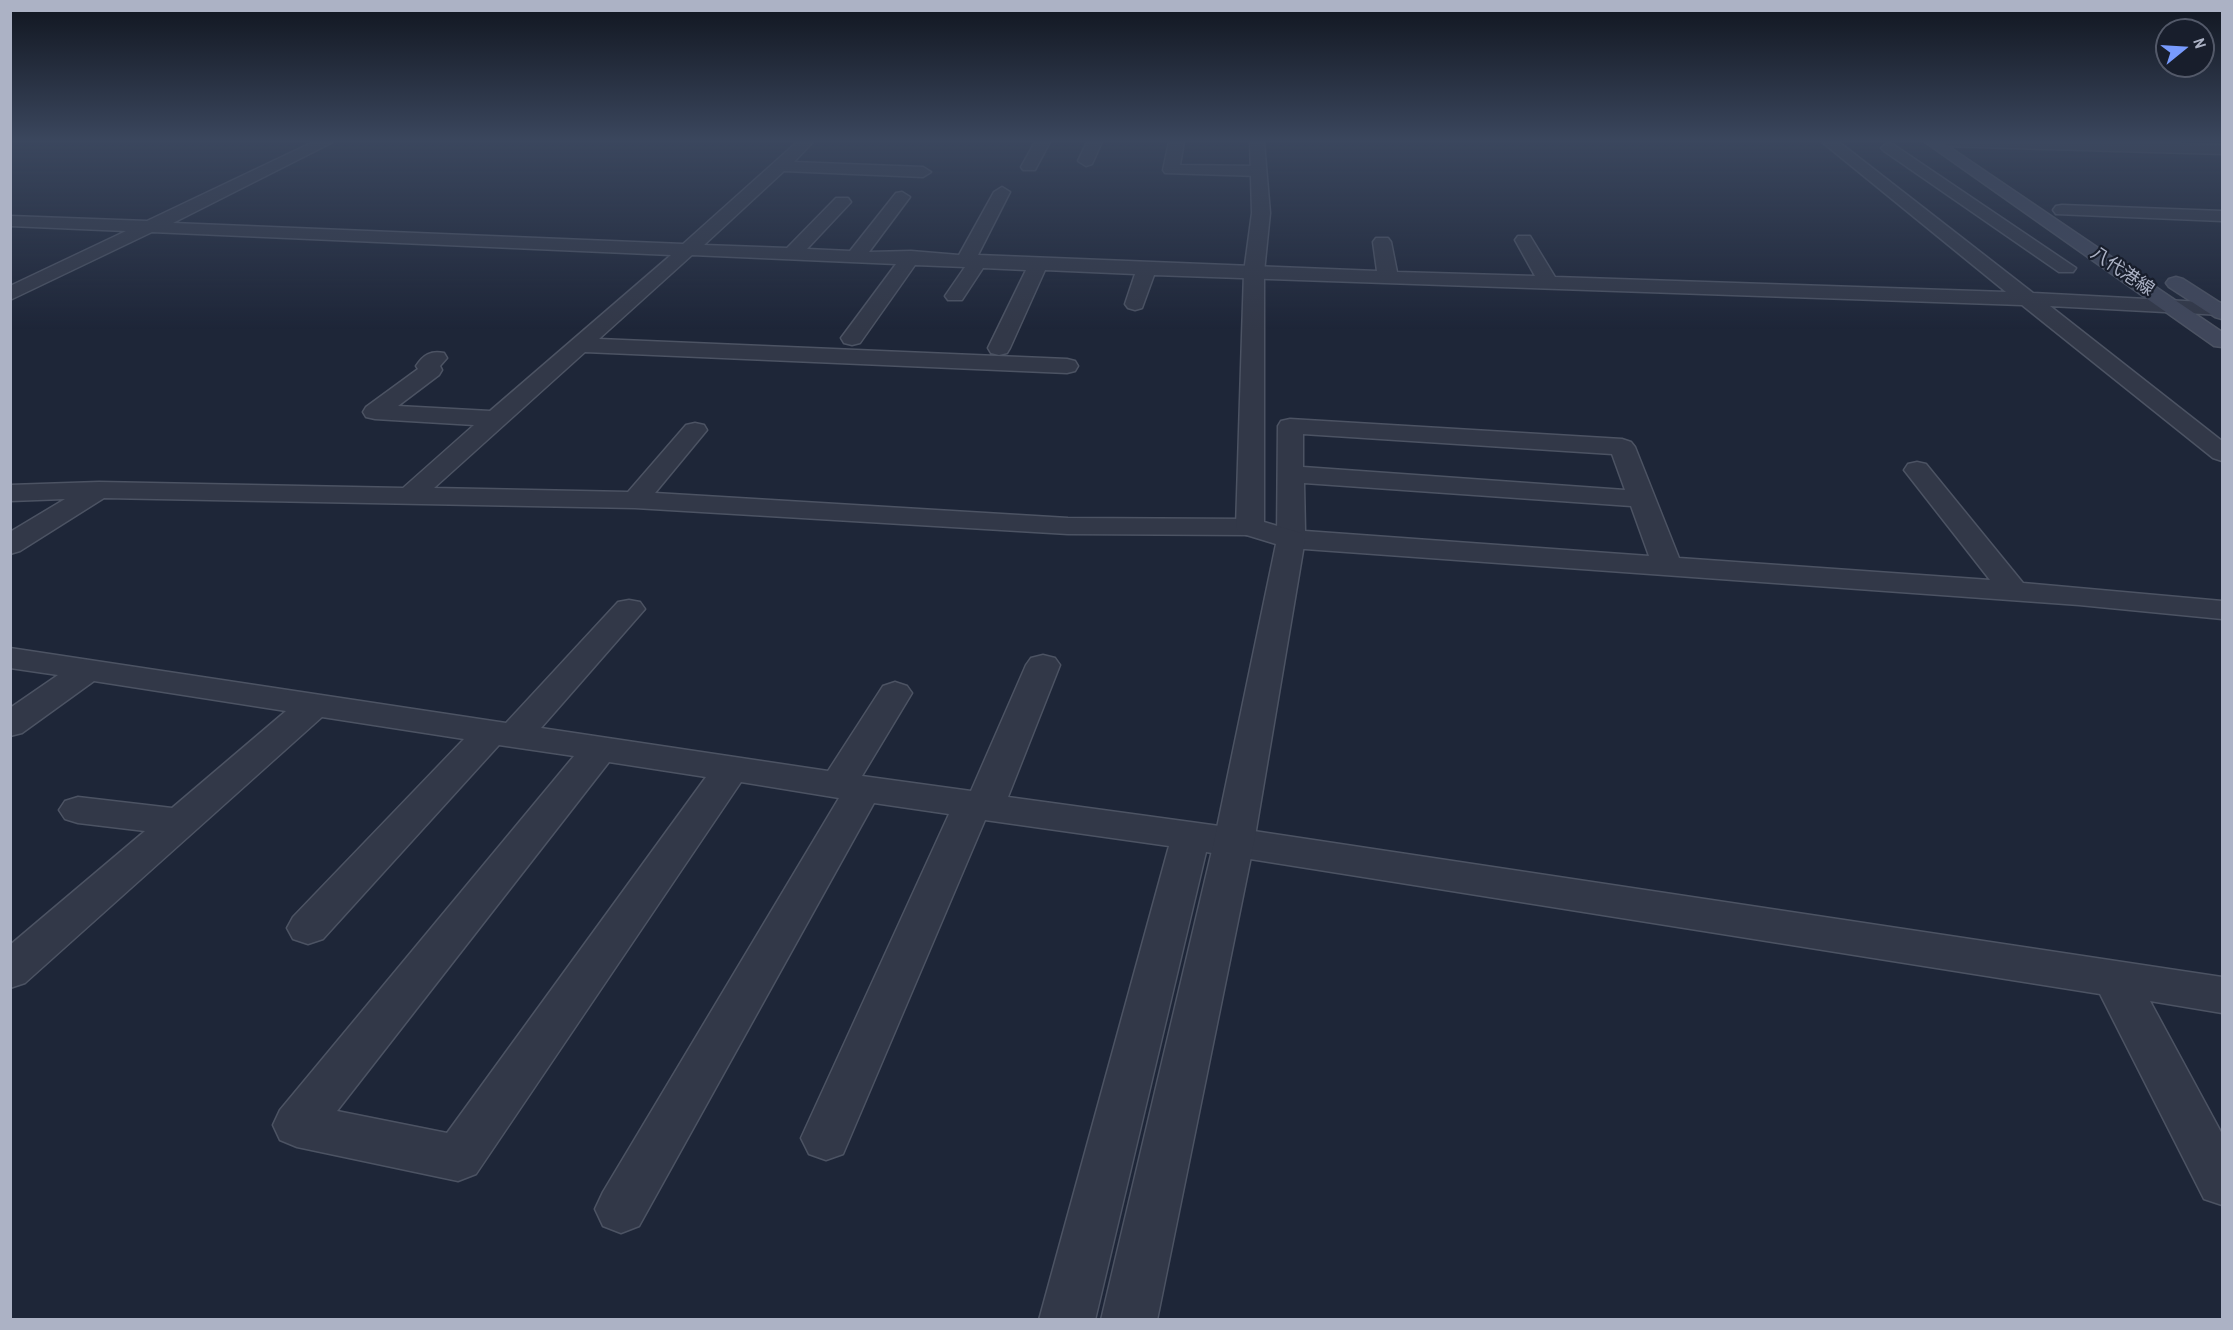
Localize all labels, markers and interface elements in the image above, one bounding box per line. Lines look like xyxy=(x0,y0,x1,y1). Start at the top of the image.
north arrow xyxy=(2155,18,2215,78)
text: N xyxy=(2188,35,2212,51)
street label: 八代港線 xyxy=(2086,243,2158,301)

